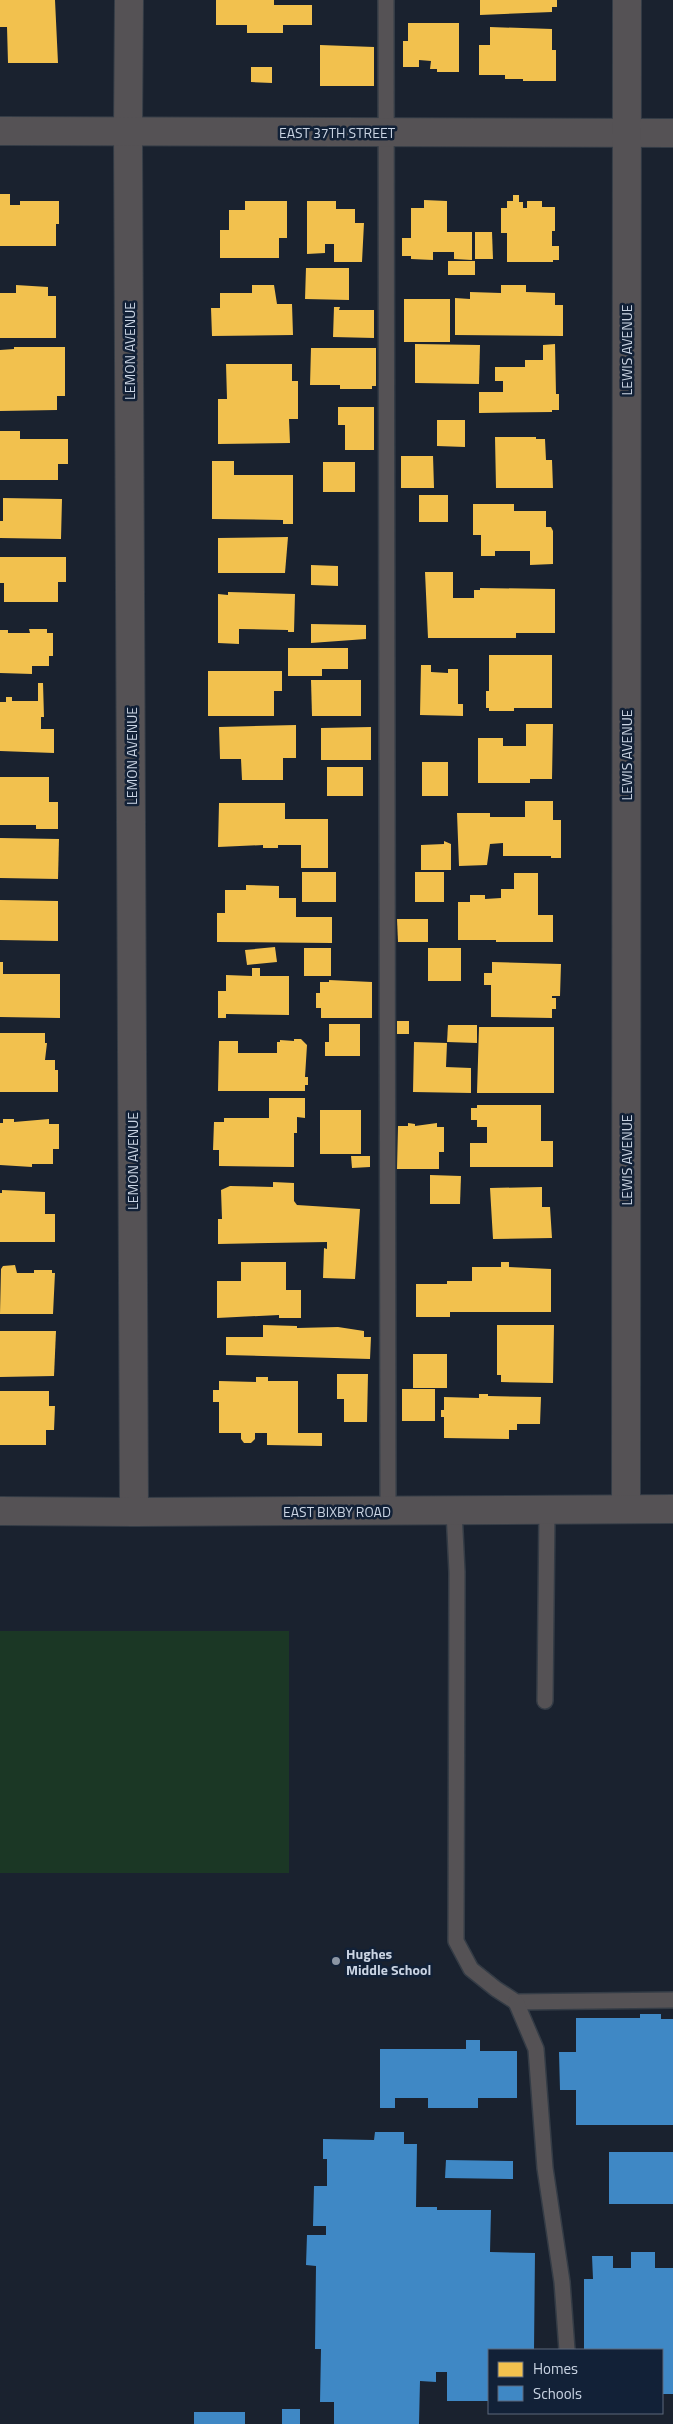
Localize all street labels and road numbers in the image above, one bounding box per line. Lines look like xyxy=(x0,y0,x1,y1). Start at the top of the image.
street label: EAST 37TH STREET xyxy=(279,122,396,143)
street label: LEMON AVENUE xyxy=(119,302,140,400)
street label: LEWIS AVENUE xyxy=(616,304,637,396)
street label: LEMON AVENUE xyxy=(121,707,142,805)
street label: LEWIS AVENUE xyxy=(616,709,637,801)
street label: LEMON AVENUE xyxy=(122,1112,143,1210)
street label: LEWIS AVENUE xyxy=(616,1114,637,1206)
street label: EAST BIXBY ROAD xyxy=(283,1501,391,1522)

